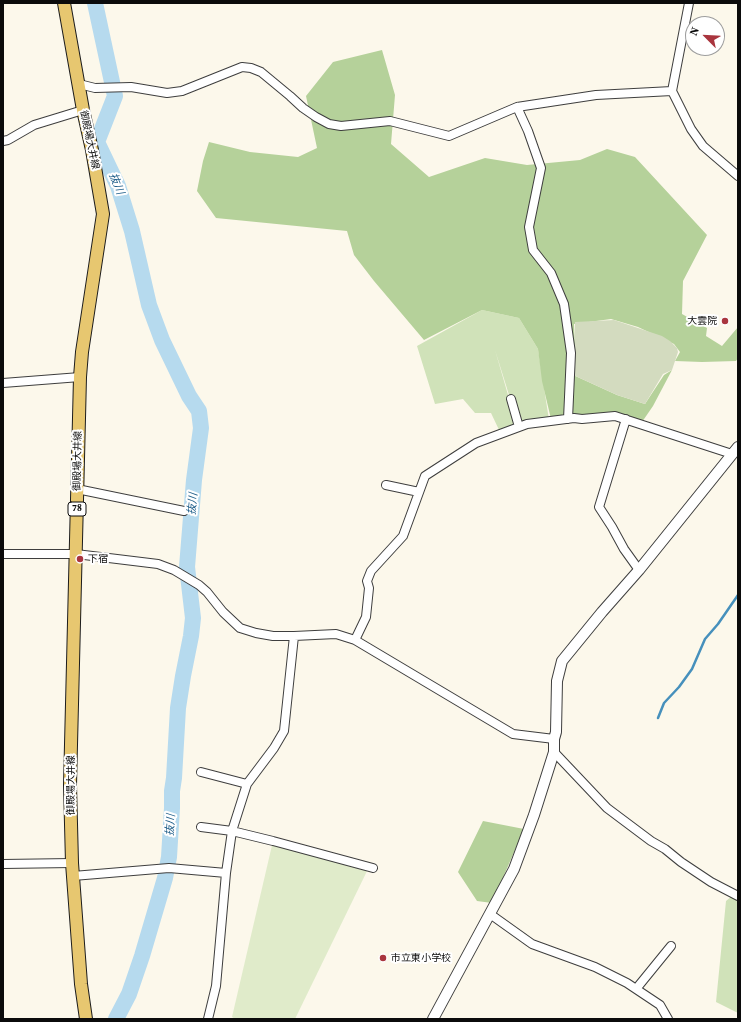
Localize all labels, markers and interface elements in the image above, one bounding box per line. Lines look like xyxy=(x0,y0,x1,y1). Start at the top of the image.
north arrow xyxy=(685,16,725,56)
text: N xyxy=(686,25,703,38)
street label: 御殿場大井線 xyxy=(77,109,101,171)
water label: 抜川 xyxy=(106,171,126,197)
place label: 大雲院 xyxy=(687,315,717,327)
marker: 大雲院 xyxy=(720,316,730,326)
street label: 御殿場大井線 xyxy=(71,431,85,491)
water label: 抜川 xyxy=(185,492,201,516)
road number: 78 xyxy=(68,502,86,516)
place label: 下宿 xyxy=(88,553,108,565)
marker: 下宿 xyxy=(75,554,85,564)
street label: 御殿場大井線 xyxy=(65,755,77,815)
water label: 抜川 xyxy=(164,814,178,836)
place label: 市立東小学校 xyxy=(391,952,451,964)
marker: 市立東小学校 xyxy=(378,953,388,963)

